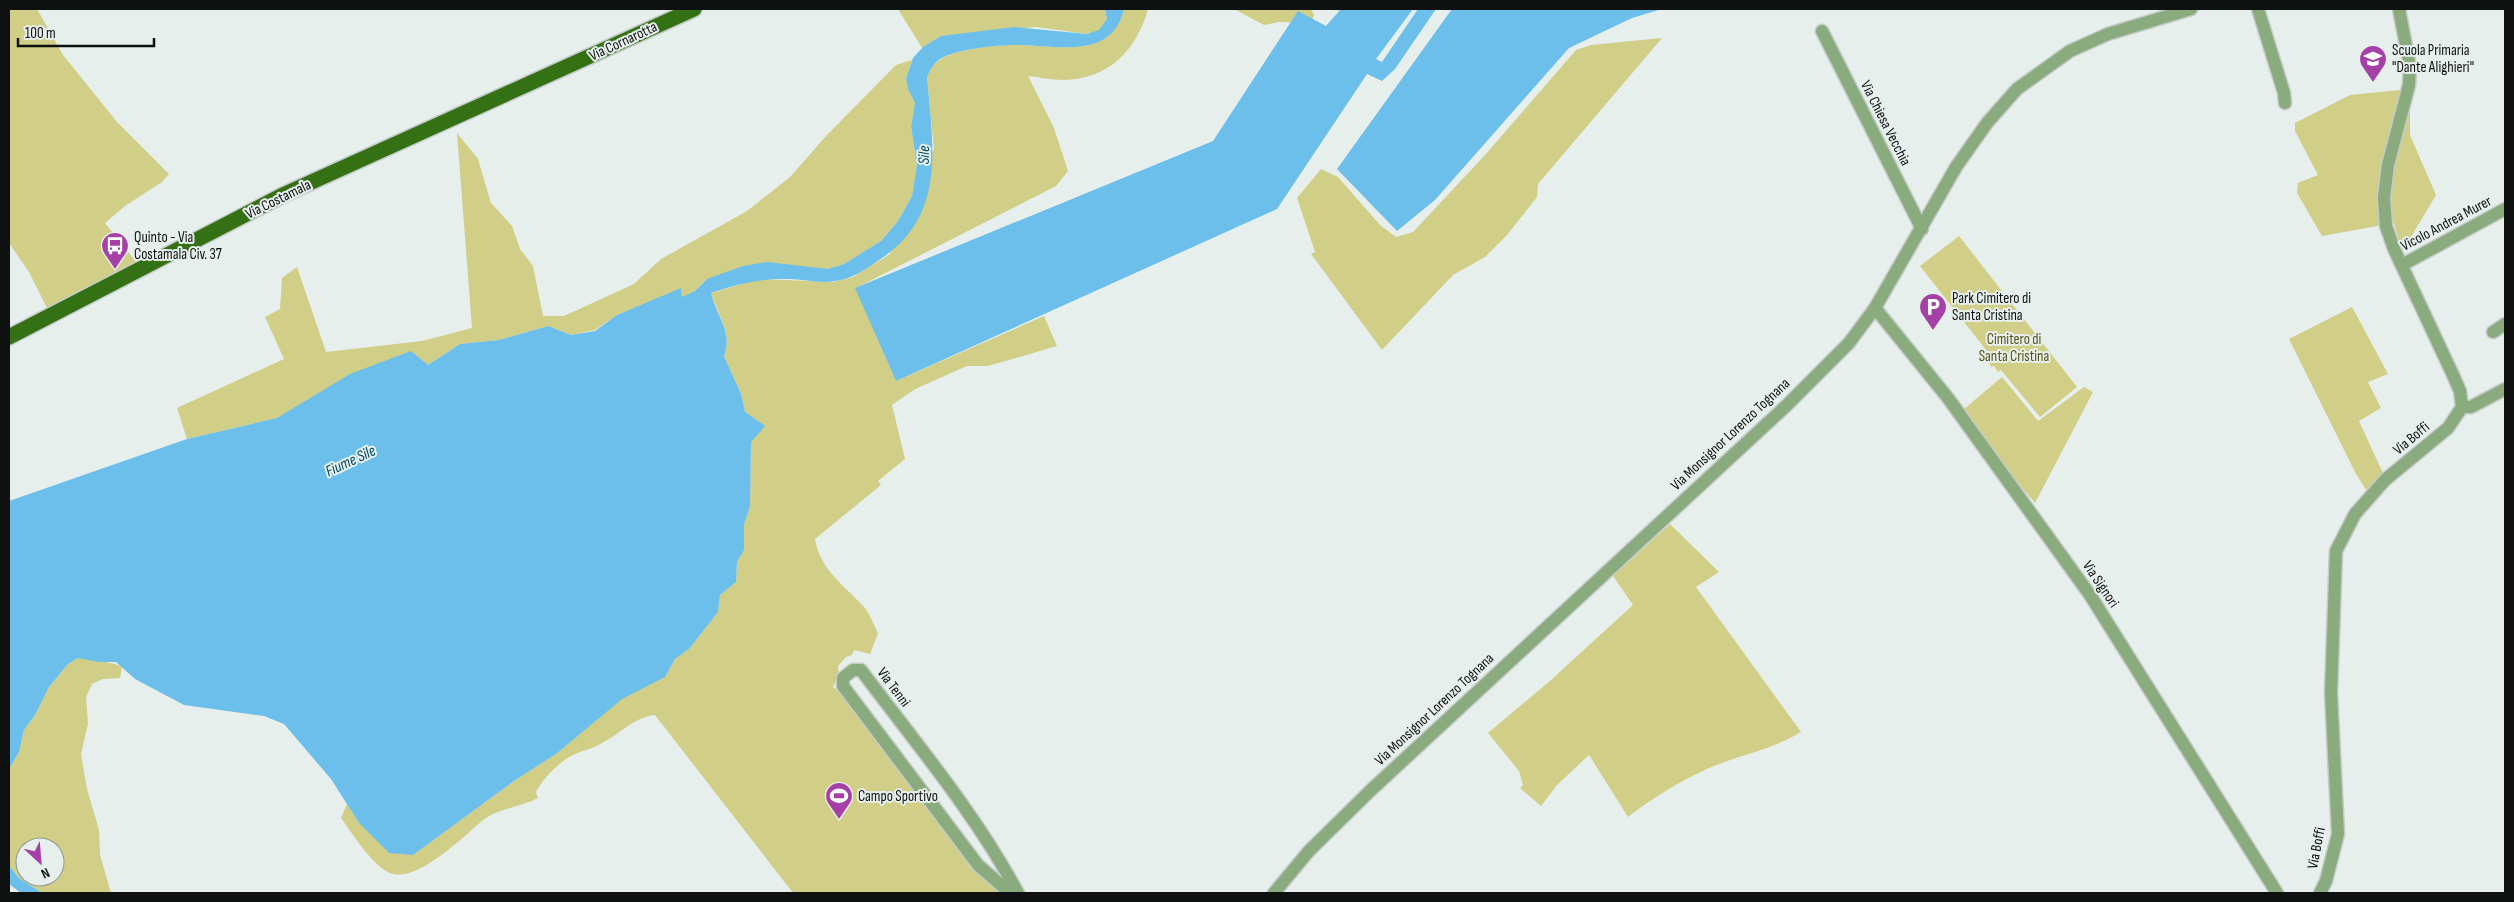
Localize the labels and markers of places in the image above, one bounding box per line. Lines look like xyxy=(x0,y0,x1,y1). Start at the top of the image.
place label: Scuola Primaria "Dante Alighieri" xyxy=(2392,41,2474,77)
school or university icon: Scuola Primaria "Dante Alighieri" xyxy=(2358,44,2388,83)
place label: Quinto - Via Costamala Civ. 37 xyxy=(134,228,222,264)
bus stop icon: Quinto - Via Costamala Civ. 37 xyxy=(100,231,130,270)
place label: Park Cimitero di Santa Cristina xyxy=(1952,289,2031,325)
parking icon: Park Cimitero di Santa Cristina xyxy=(1918,292,1948,331)
sports icon: Campo Sportivo xyxy=(824,781,854,820)
place label: Campo Sportivo xyxy=(858,787,938,806)

